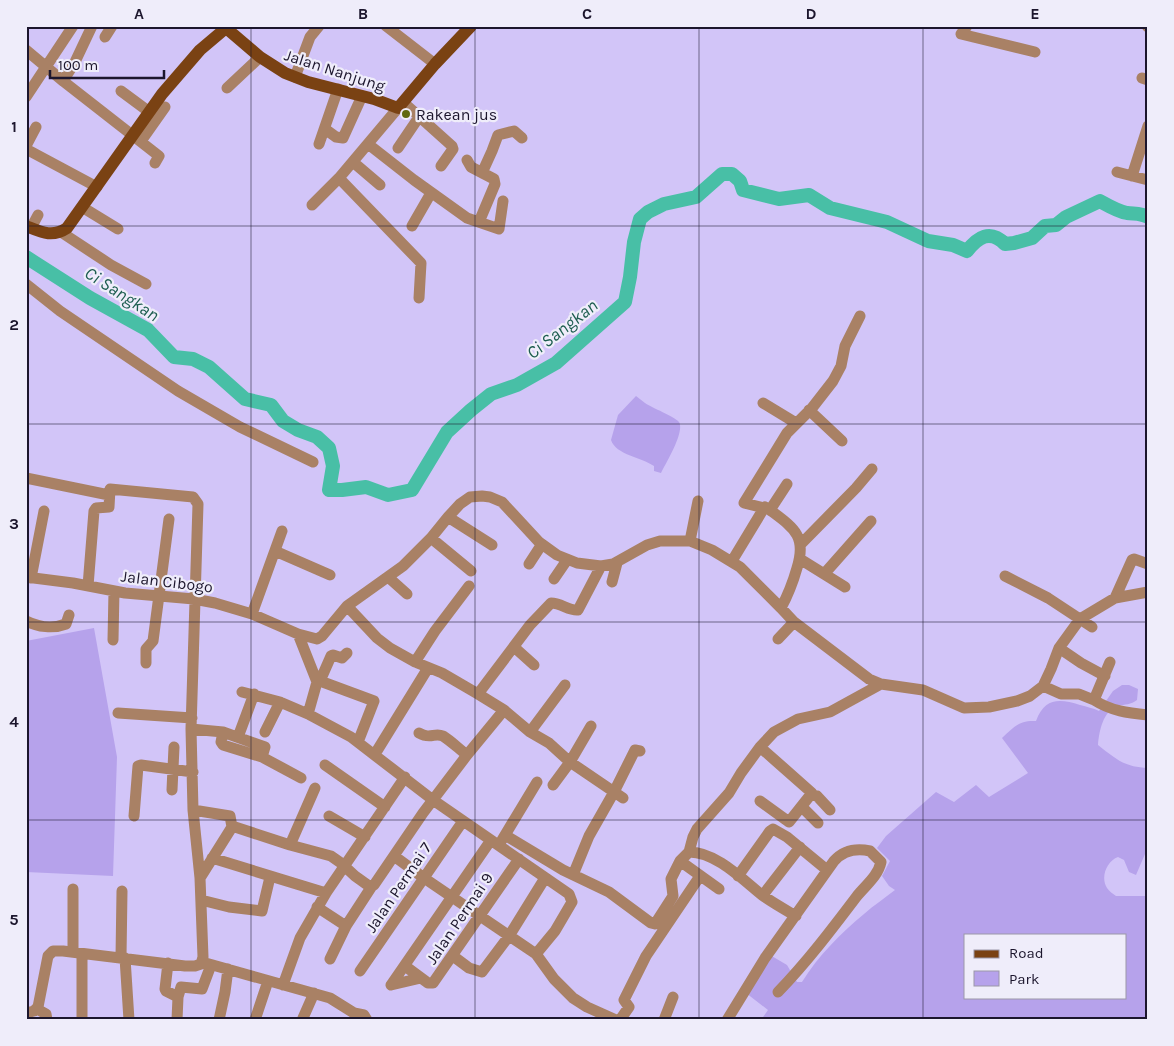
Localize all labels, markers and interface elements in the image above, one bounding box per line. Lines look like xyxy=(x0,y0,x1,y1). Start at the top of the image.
text: A xyxy=(134,4,144,23)
text: B xyxy=(358,4,368,23)
text: C xyxy=(582,4,592,23)
text: D xyxy=(806,4,817,23)
text: E xyxy=(1030,4,1040,23)
street label: Jalan Nanjung xyxy=(282,45,388,96)
scale bar xyxy=(50,48,164,80)
text: 100 m xyxy=(58,56,98,74)
place label: Rakean jus xyxy=(416,105,497,124)
marker: Rakean jus xyxy=(400,108,412,120)
text: 1 xyxy=(11,117,17,136)
water label: Ci Sangkan xyxy=(81,262,163,326)
water label: Ci Sangkan xyxy=(522,294,602,364)
text: 2 xyxy=(9,315,19,334)
text: 3 xyxy=(9,514,19,533)
street label: Jalan Cibogo xyxy=(120,566,214,597)
text: 4 xyxy=(9,712,19,731)
street label: Jalan Permai 7 xyxy=(361,838,436,936)
street label: Jalan Permai 9 xyxy=(422,869,497,968)
text: 5 xyxy=(9,910,19,929)
legend xyxy=(964,934,1126,998)
text: Road xyxy=(1009,944,1044,962)
text: Park xyxy=(1009,970,1039,988)

